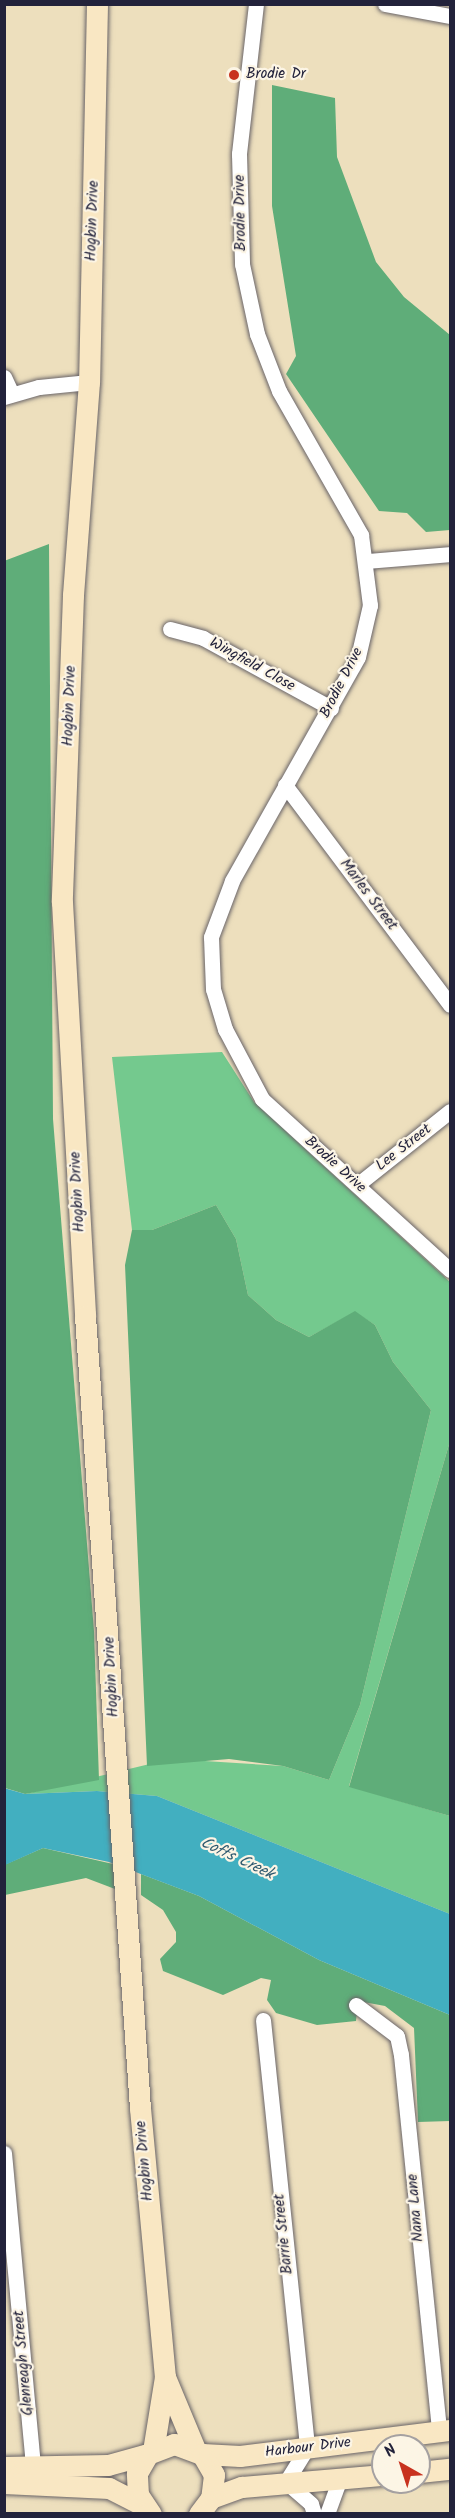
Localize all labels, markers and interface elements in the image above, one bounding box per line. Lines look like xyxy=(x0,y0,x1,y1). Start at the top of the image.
place label: Brodie Dr xyxy=(246,66,306,84)
marker: Brodie Dr xyxy=(227,68,241,82)
street label: Brodie Drive xyxy=(231,175,251,251)
street label: Hogbin Drive xyxy=(83,180,103,262)
street label: Wingfield Close xyxy=(206,634,298,696)
street label: Brodie Drive xyxy=(317,645,367,721)
street label: Hogbin Drive xyxy=(60,665,80,747)
street label: Marles Street xyxy=(335,856,401,934)
street label: Lee Street xyxy=(373,1121,435,1175)
street label: Brodie Drive xyxy=(301,1133,369,1197)
street label: Hogbin Drive xyxy=(67,1151,89,1233)
street label: Hogbin Drive xyxy=(101,1636,123,1718)
water label: Coffs Creek xyxy=(197,1834,277,1884)
street label: Hogbin Drive xyxy=(133,2120,157,2202)
street label: Nana Lane xyxy=(404,2173,428,2243)
street label: Barrie Street xyxy=(271,2193,297,2275)
street label: Glenreagh Street xyxy=(10,2310,38,2416)
street label: Harbour Drive xyxy=(264,2434,352,2462)
north arrow xyxy=(371,2434,431,2494)
text: N xyxy=(379,2438,402,2464)

